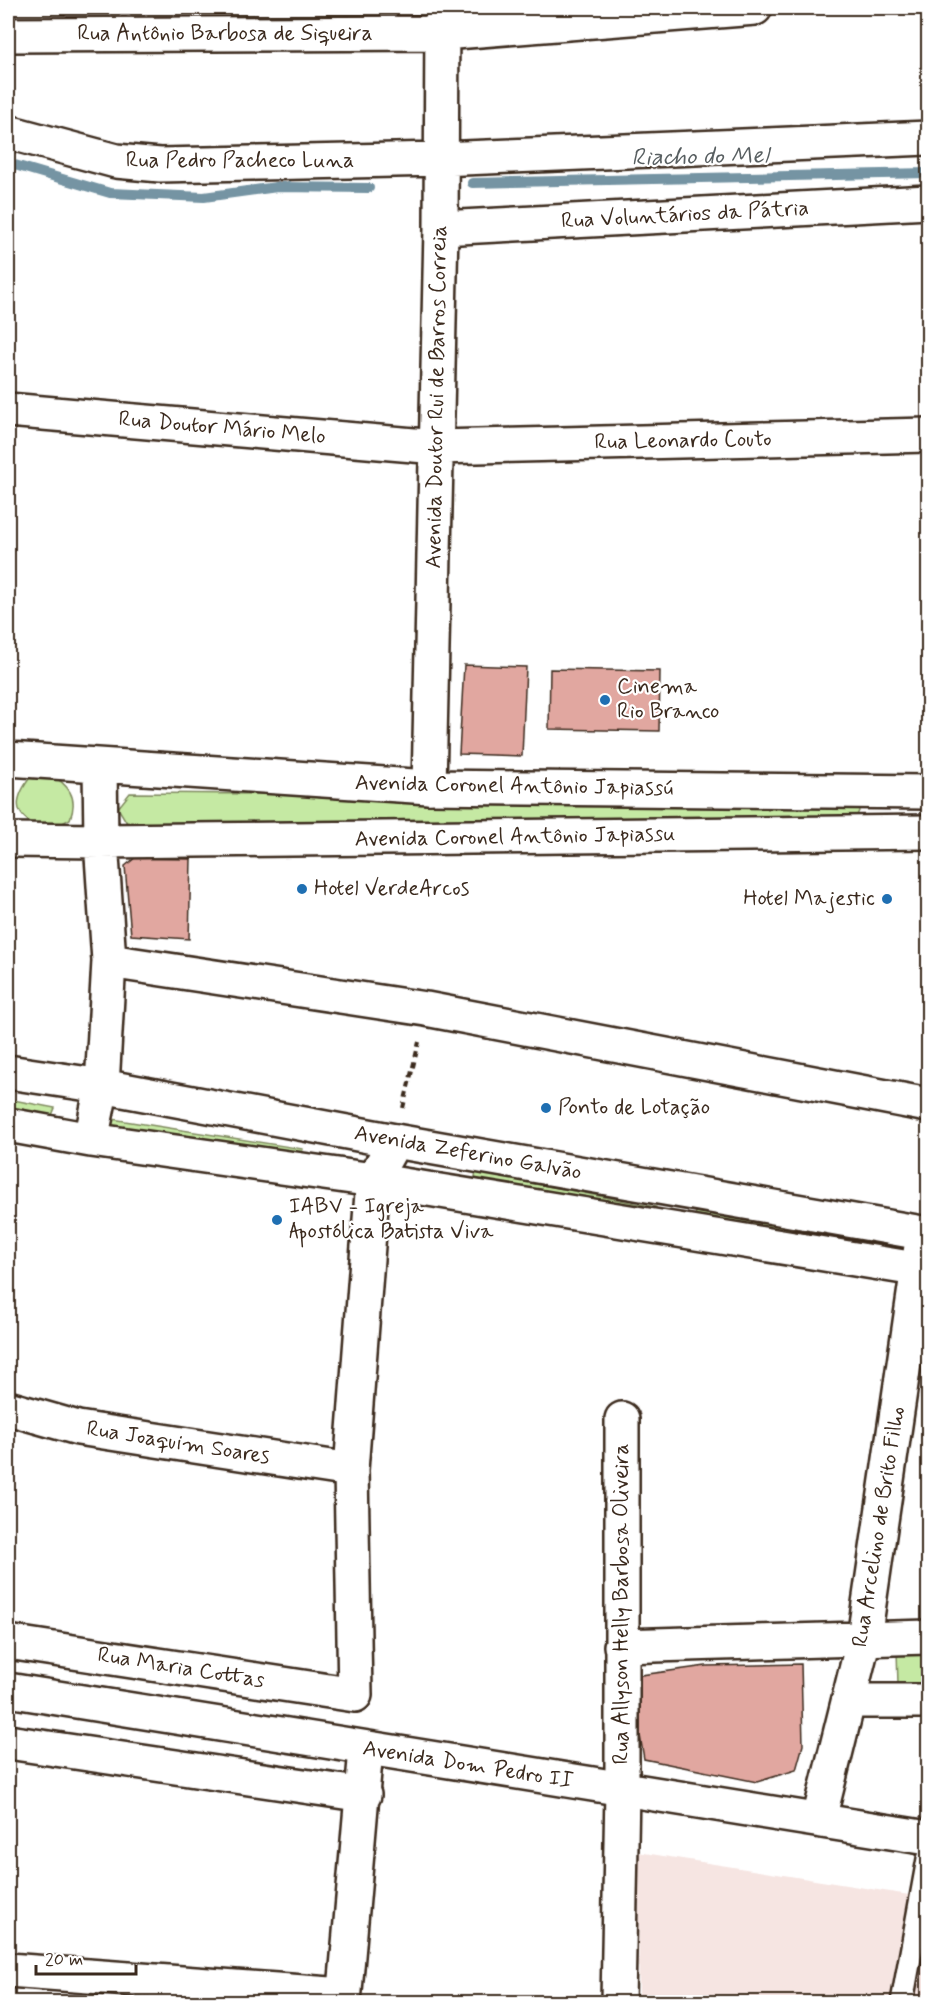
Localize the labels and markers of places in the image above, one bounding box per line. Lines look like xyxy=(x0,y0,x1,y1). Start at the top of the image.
place label: Cinema Rio Branco xyxy=(617,673,720,726)
marker: Cinema Rio Branco xyxy=(598,693,612,707)
place label: Hotel VerdeArcos xyxy=(314,875,470,903)
marker: Hotel VerdeArcos xyxy=(295,882,309,896)
place label: Hotel Majestic xyxy=(743,885,875,914)
marker: Hotel Majestic xyxy=(880,892,894,906)
place label: Ponto de Lotação xyxy=(558,1094,710,1122)
marker: Ponto de Lotação xyxy=(539,1101,553,1115)
place label: IABV - Igreja Apostólica Batista Viva xyxy=(289,1193,494,1248)
marker: IABV - Igreja Apostólica Batista Viva xyxy=(270,1213,284,1227)

